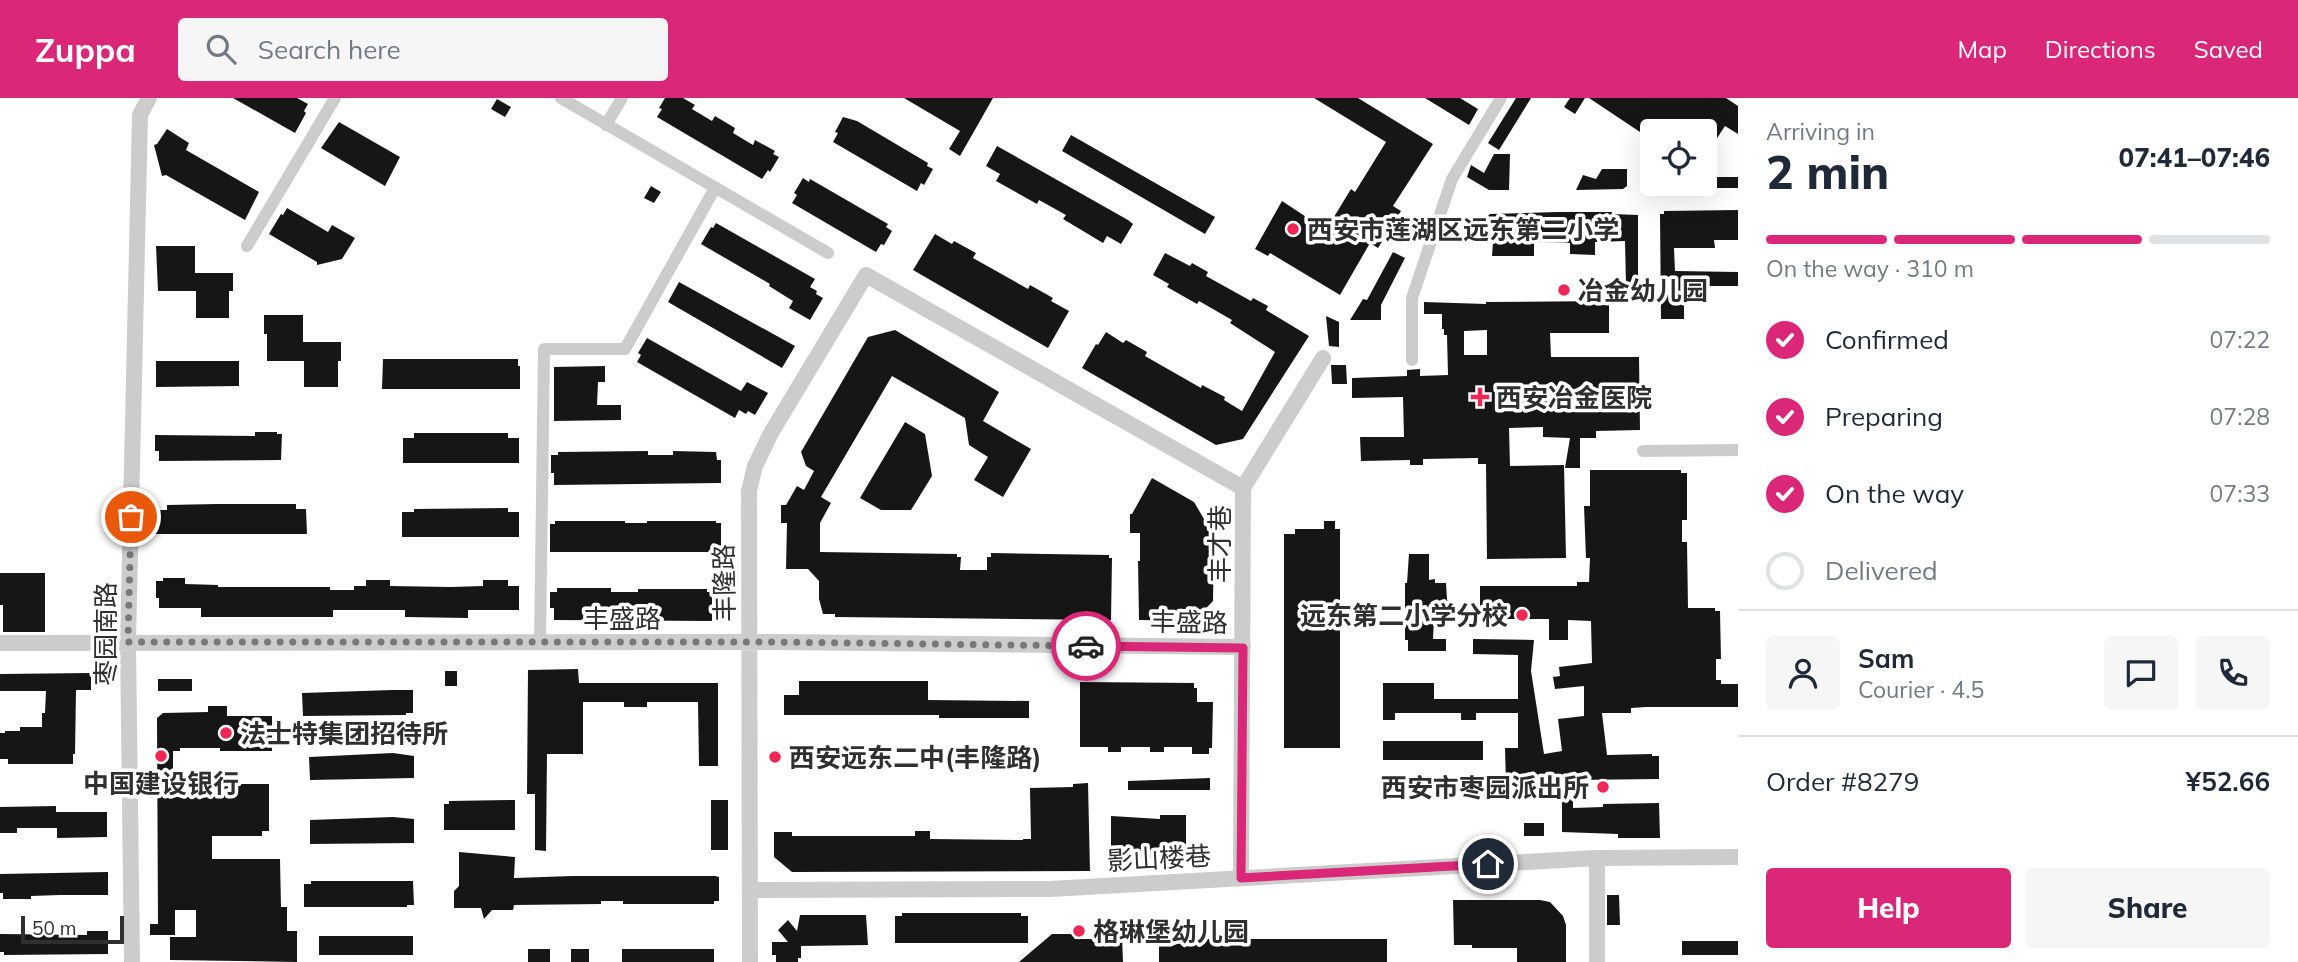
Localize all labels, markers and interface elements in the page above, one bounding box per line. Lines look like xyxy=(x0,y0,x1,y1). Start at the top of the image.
search box xyxy=(178,18,668,81)
text: Zuppa xyxy=(35,29,136,70)
icon: search xyxy=(202,30,240,68)
text: Search here xyxy=(258,33,401,66)
text: Map xyxy=(1957,34,2007,64)
text: Directions xyxy=(2045,34,2156,64)
text: Saved xyxy=(2194,34,2263,64)
text: Arriving in xyxy=(1766,117,1875,146)
map controls xyxy=(1640,119,1717,196)
button: locate xyxy=(1640,119,1717,196)
text: 07:41–07:46 xyxy=(2119,141,2270,174)
text: 2 min xyxy=(1766,143,1889,201)
place label: 西安市莲湖区远东第二小学 xyxy=(1307,213,1619,246)
marker: 西安市莲湖区远东第二小学 xyxy=(1285,221,1301,237)
text: On the way · 310 m xyxy=(1766,254,1974,283)
place label: 冶金幼儿园 xyxy=(1578,274,1708,307)
marker: 冶金幼儿园 xyxy=(1556,282,1572,298)
icon: check xyxy=(1766,321,1804,359)
text: Confirmed xyxy=(1825,323,1949,356)
text: 07:22 xyxy=(2210,325,2270,354)
place label: 西安冶金医院 xyxy=(1496,381,1652,414)
marker: 西安冶金医院 xyxy=(1470,387,1490,407)
icon: check xyxy=(1766,398,1804,436)
text: Preparing xyxy=(1825,400,1943,433)
text: 07:28 xyxy=(2210,402,2270,431)
icon: check xyxy=(1766,475,1804,513)
text: On the way xyxy=(1825,477,1964,510)
text: 07:33 xyxy=(2210,479,2270,508)
pin xyxy=(101,487,161,547)
icon: bag xyxy=(112,498,150,536)
street label: 丰才巷 xyxy=(1203,505,1236,583)
street label: 丰隆路 xyxy=(707,544,741,622)
text: Delivered xyxy=(1825,554,1938,587)
street label: 枣园南路 xyxy=(89,582,122,686)
place label: 远东第二小学分校 xyxy=(1300,599,1508,632)
street label: 丰盛路 xyxy=(583,602,661,635)
street label: 丰盛路 xyxy=(1150,605,1228,639)
marker: 远东第二小学分校 xyxy=(1514,607,1530,623)
courier xyxy=(1051,611,1121,681)
icon: car xyxy=(1067,627,1105,665)
button: person xyxy=(1766,636,1840,710)
button: chat xyxy=(2104,636,2178,710)
button: phone xyxy=(2196,636,2270,710)
text: Sam xyxy=(1858,642,1914,675)
text: Courier · 4.5 xyxy=(1858,675,1984,704)
place label: 法士特集团招待所 xyxy=(240,717,448,750)
marker: 法士特集团招待所 xyxy=(218,725,234,741)
place label: 西安远东二中(丰隆路) xyxy=(789,741,1042,774)
marker: 中国建设银行 xyxy=(153,748,169,764)
marker: 西安远东二中(丰隆路) xyxy=(767,749,783,765)
text: Order #8279 xyxy=(1766,765,1919,798)
text: ¥52.66 xyxy=(2186,765,2270,798)
place label: 中国建设银行 xyxy=(83,767,239,800)
place label: 西安市枣园派出所 xyxy=(1381,771,1589,804)
marker: 西安市枣园派出所 xyxy=(1595,779,1611,795)
pin xyxy=(1458,834,1518,894)
street label: 影山楼巷 xyxy=(1106,839,1212,877)
icon: home xyxy=(1469,845,1507,883)
button: Help xyxy=(1766,868,2011,948)
button: Share xyxy=(2025,868,2270,948)
scale bar xyxy=(21,913,124,945)
place label: 格琳堡幼儿园 xyxy=(1093,915,1249,948)
text: 50 m xyxy=(32,916,76,940)
marker: 格琳堡幼儿园 xyxy=(1071,923,1087,939)

